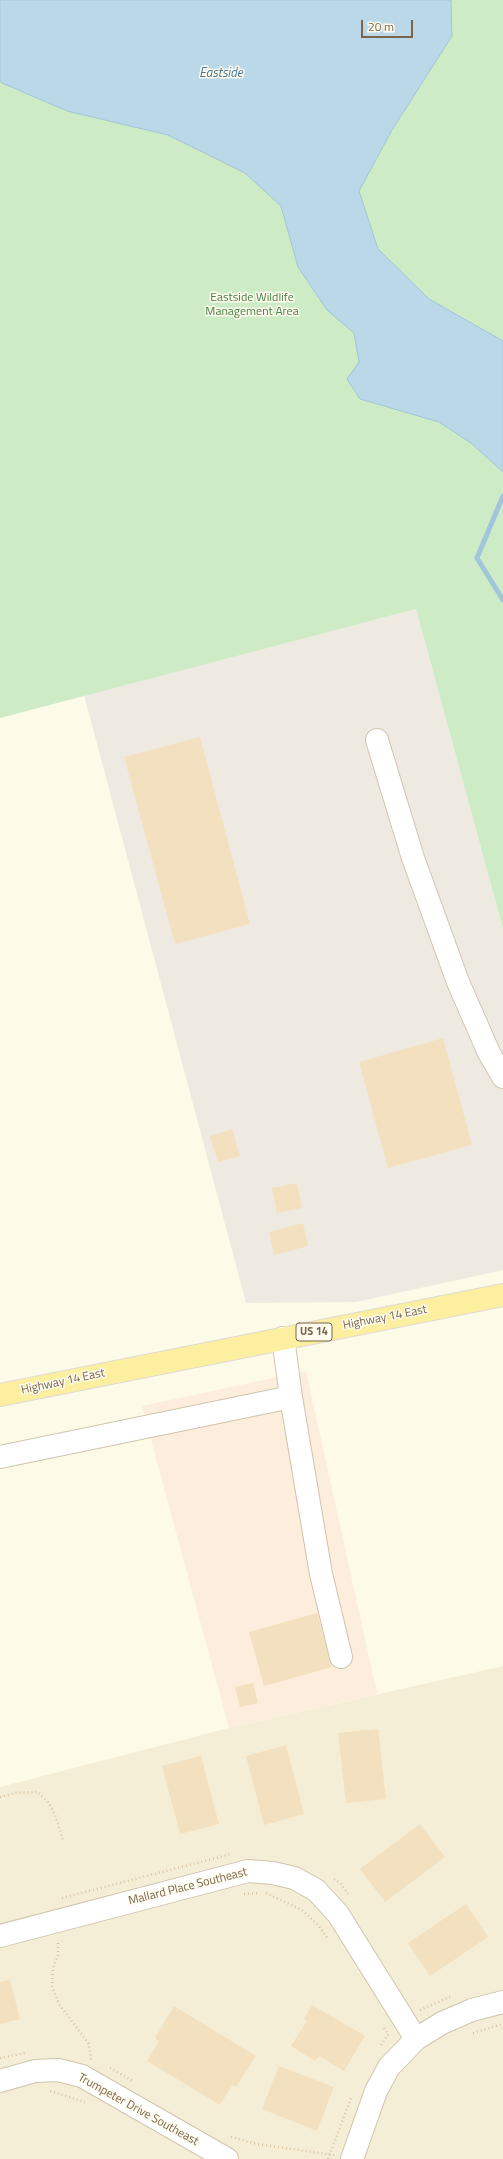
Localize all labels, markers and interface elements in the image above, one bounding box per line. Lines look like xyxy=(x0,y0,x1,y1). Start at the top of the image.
scale bar xyxy=(363,12,415,38)
text: 20 m xyxy=(368,17,394,36)
water label: Eastside xyxy=(199,66,243,82)
park label: Eastside Wildlife Management Area xyxy=(205,291,299,319)
street label: Highway 14 East xyxy=(342,1303,428,1333)
road number: US 14 xyxy=(296,1323,332,1341)
street label: Highway 14 East xyxy=(20,1366,106,1398)
street label: Mallard Place Southeast xyxy=(127,1865,249,1909)
street label: Trumpeter Drive Southeast xyxy=(75,2071,201,2149)

